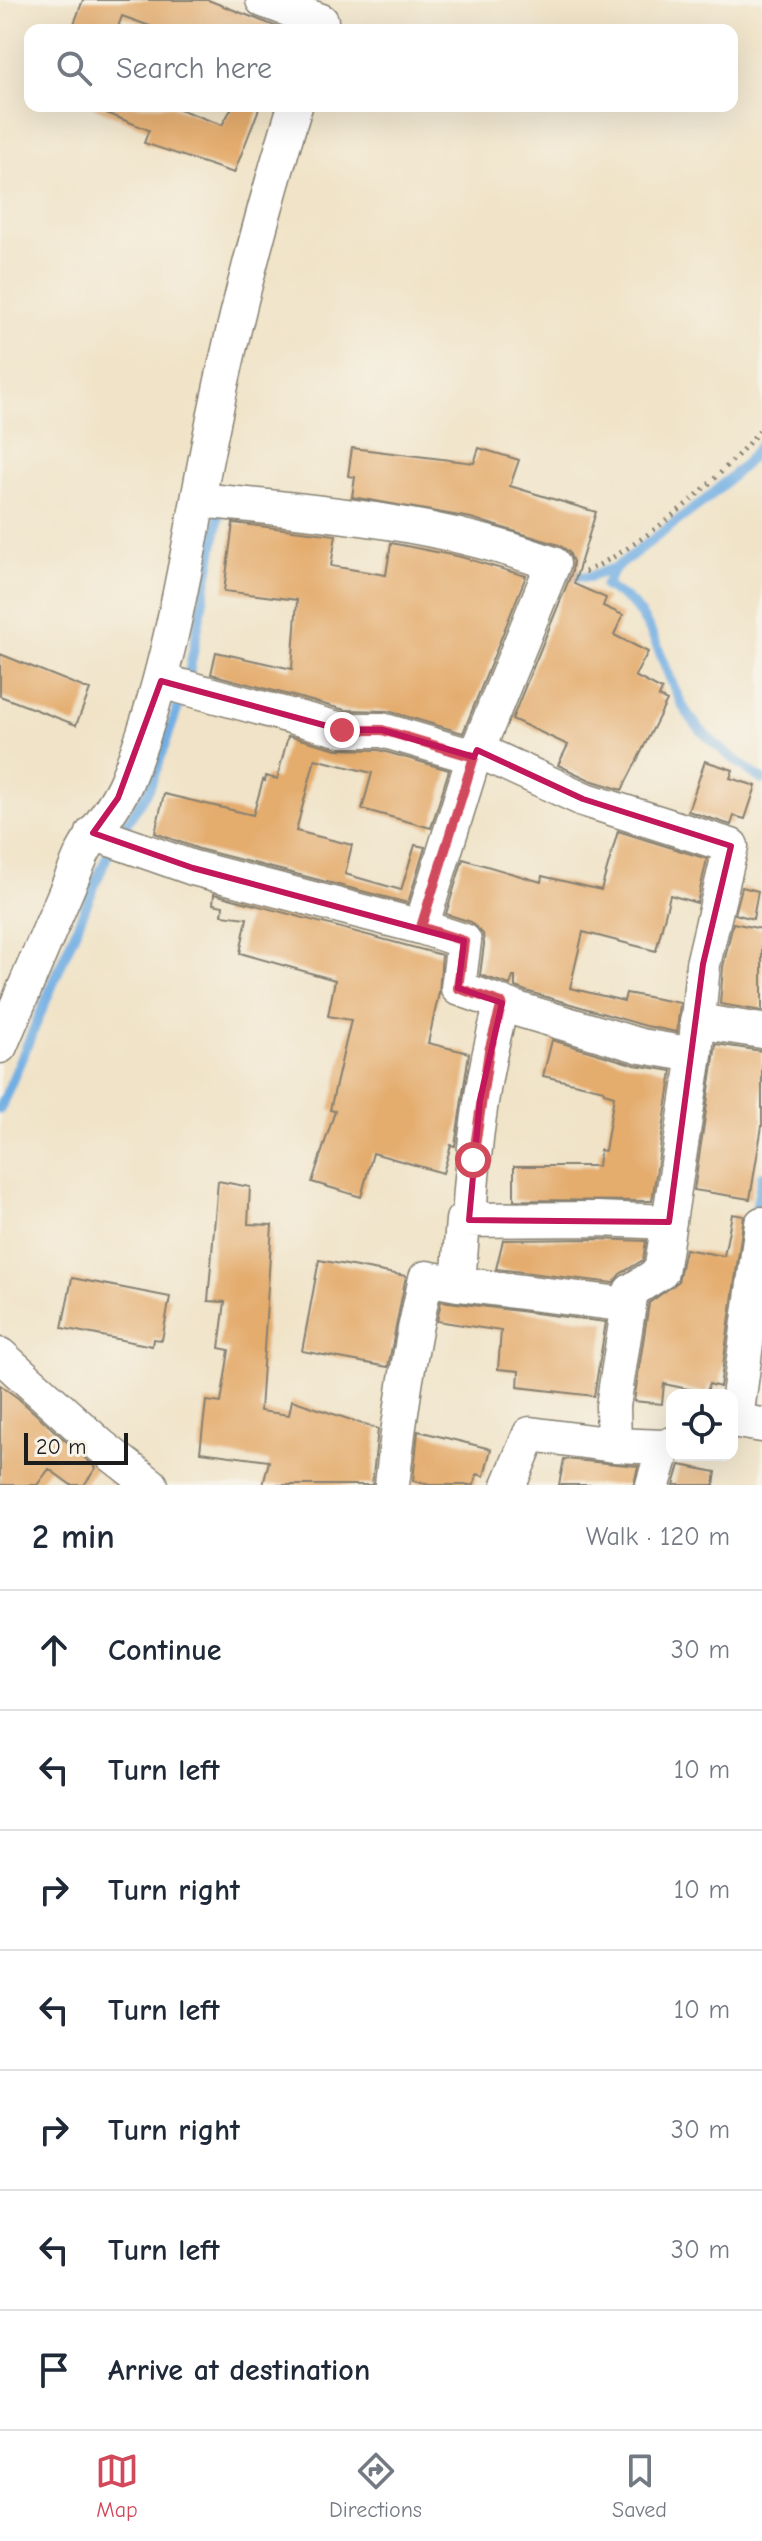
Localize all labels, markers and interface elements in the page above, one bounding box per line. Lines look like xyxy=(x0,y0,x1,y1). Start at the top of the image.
search box xyxy=(24,24,738,112)
icon: search xyxy=(52,46,96,90)
text: Search here xyxy=(116,51,272,86)
route end xyxy=(324,712,360,748)
route start xyxy=(455,1142,491,1178)
map controls xyxy=(666,1389,738,1461)
button: locate xyxy=(666,1389,738,1461)
scale bar xyxy=(24,1429,128,1465)
text: 20 m xyxy=(36,1434,86,1460)
text: 2 min xyxy=(32,1517,115,1557)
text: Walk · 120 m xyxy=(586,1522,730,1552)
icon: ahead xyxy=(32,1628,76,1672)
text: Continue xyxy=(108,1633,222,1668)
text: 30 m xyxy=(671,1635,730,1665)
icon: left xyxy=(32,1748,76,1792)
text: Turn left xyxy=(108,1753,220,1788)
text: 10 m xyxy=(674,1755,730,1785)
icon: right xyxy=(32,1868,76,1912)
text: Turn right xyxy=(108,1873,240,1908)
text: 10 m xyxy=(674,1875,730,1905)
icon: left xyxy=(32,1988,76,2032)
text: Turn left xyxy=(108,1993,220,2028)
text: 10 m xyxy=(674,1995,730,2025)
icon: right xyxy=(32,2108,76,2152)
text: Turn right xyxy=(108,2113,240,2148)
text: 30 m xyxy=(671,2115,730,2145)
icon: left xyxy=(32,2228,76,2272)
text: Turn left xyxy=(108,2233,220,2268)
text: 30 m xyxy=(671,2235,730,2265)
icon: arrive xyxy=(32,2348,76,2392)
text: Arrive at destination xyxy=(108,2353,370,2388)
tab: Map xyxy=(95,2449,139,2523)
tab: Directions xyxy=(329,2449,422,2523)
tab: Saved xyxy=(612,2449,667,2523)

